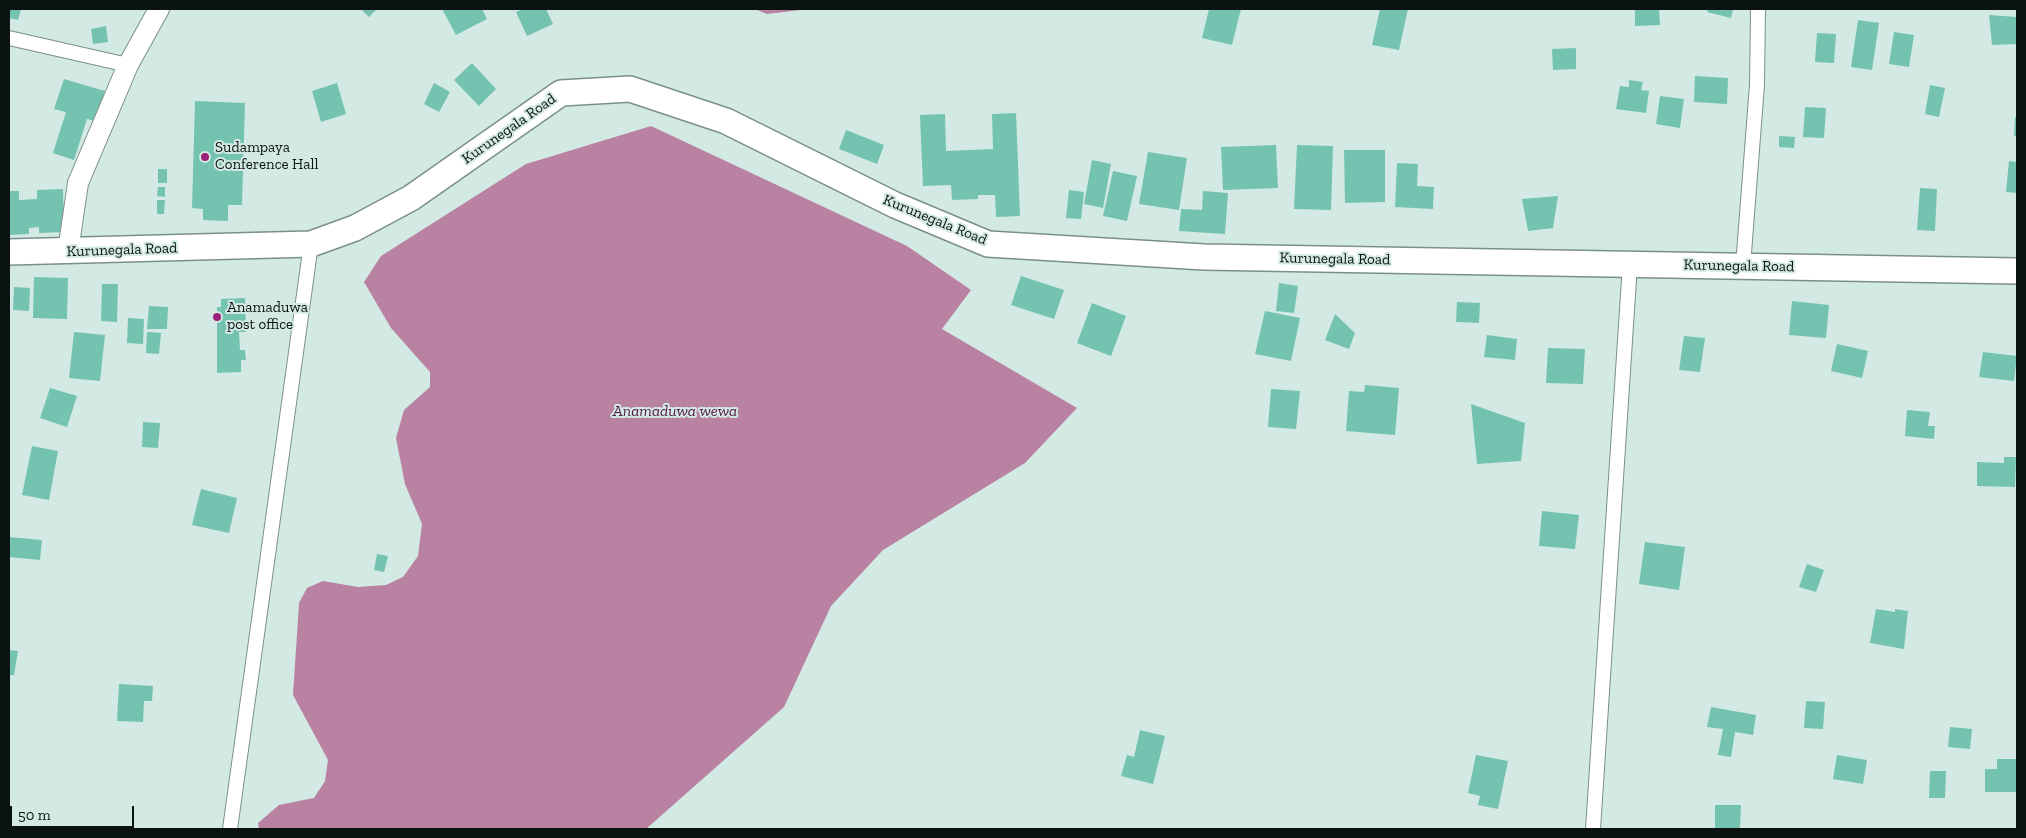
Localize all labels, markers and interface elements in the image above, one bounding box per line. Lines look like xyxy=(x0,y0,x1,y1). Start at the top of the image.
street label: Kurunegala Road xyxy=(459,90,559,168)
place label: Sudampaya Conference Hall xyxy=(215,139,318,174)
marker: Sudampaya Conference Hall xyxy=(199,151,211,163)
street label: Kurunegala Road xyxy=(880,191,990,249)
street label: Kurunegala Road xyxy=(66,239,178,261)
street label: Kurunegala Road xyxy=(1280,249,1390,269)
street label: Kurunegala Road xyxy=(1684,256,1794,276)
place label: Anamaduwa post office xyxy=(227,299,308,334)
marker: Anamaduwa post office xyxy=(211,311,223,323)
water label: Anamaduwa wewa xyxy=(613,401,737,421)
scale bar xyxy=(12,796,136,828)
text: 50 m xyxy=(18,806,51,824)

